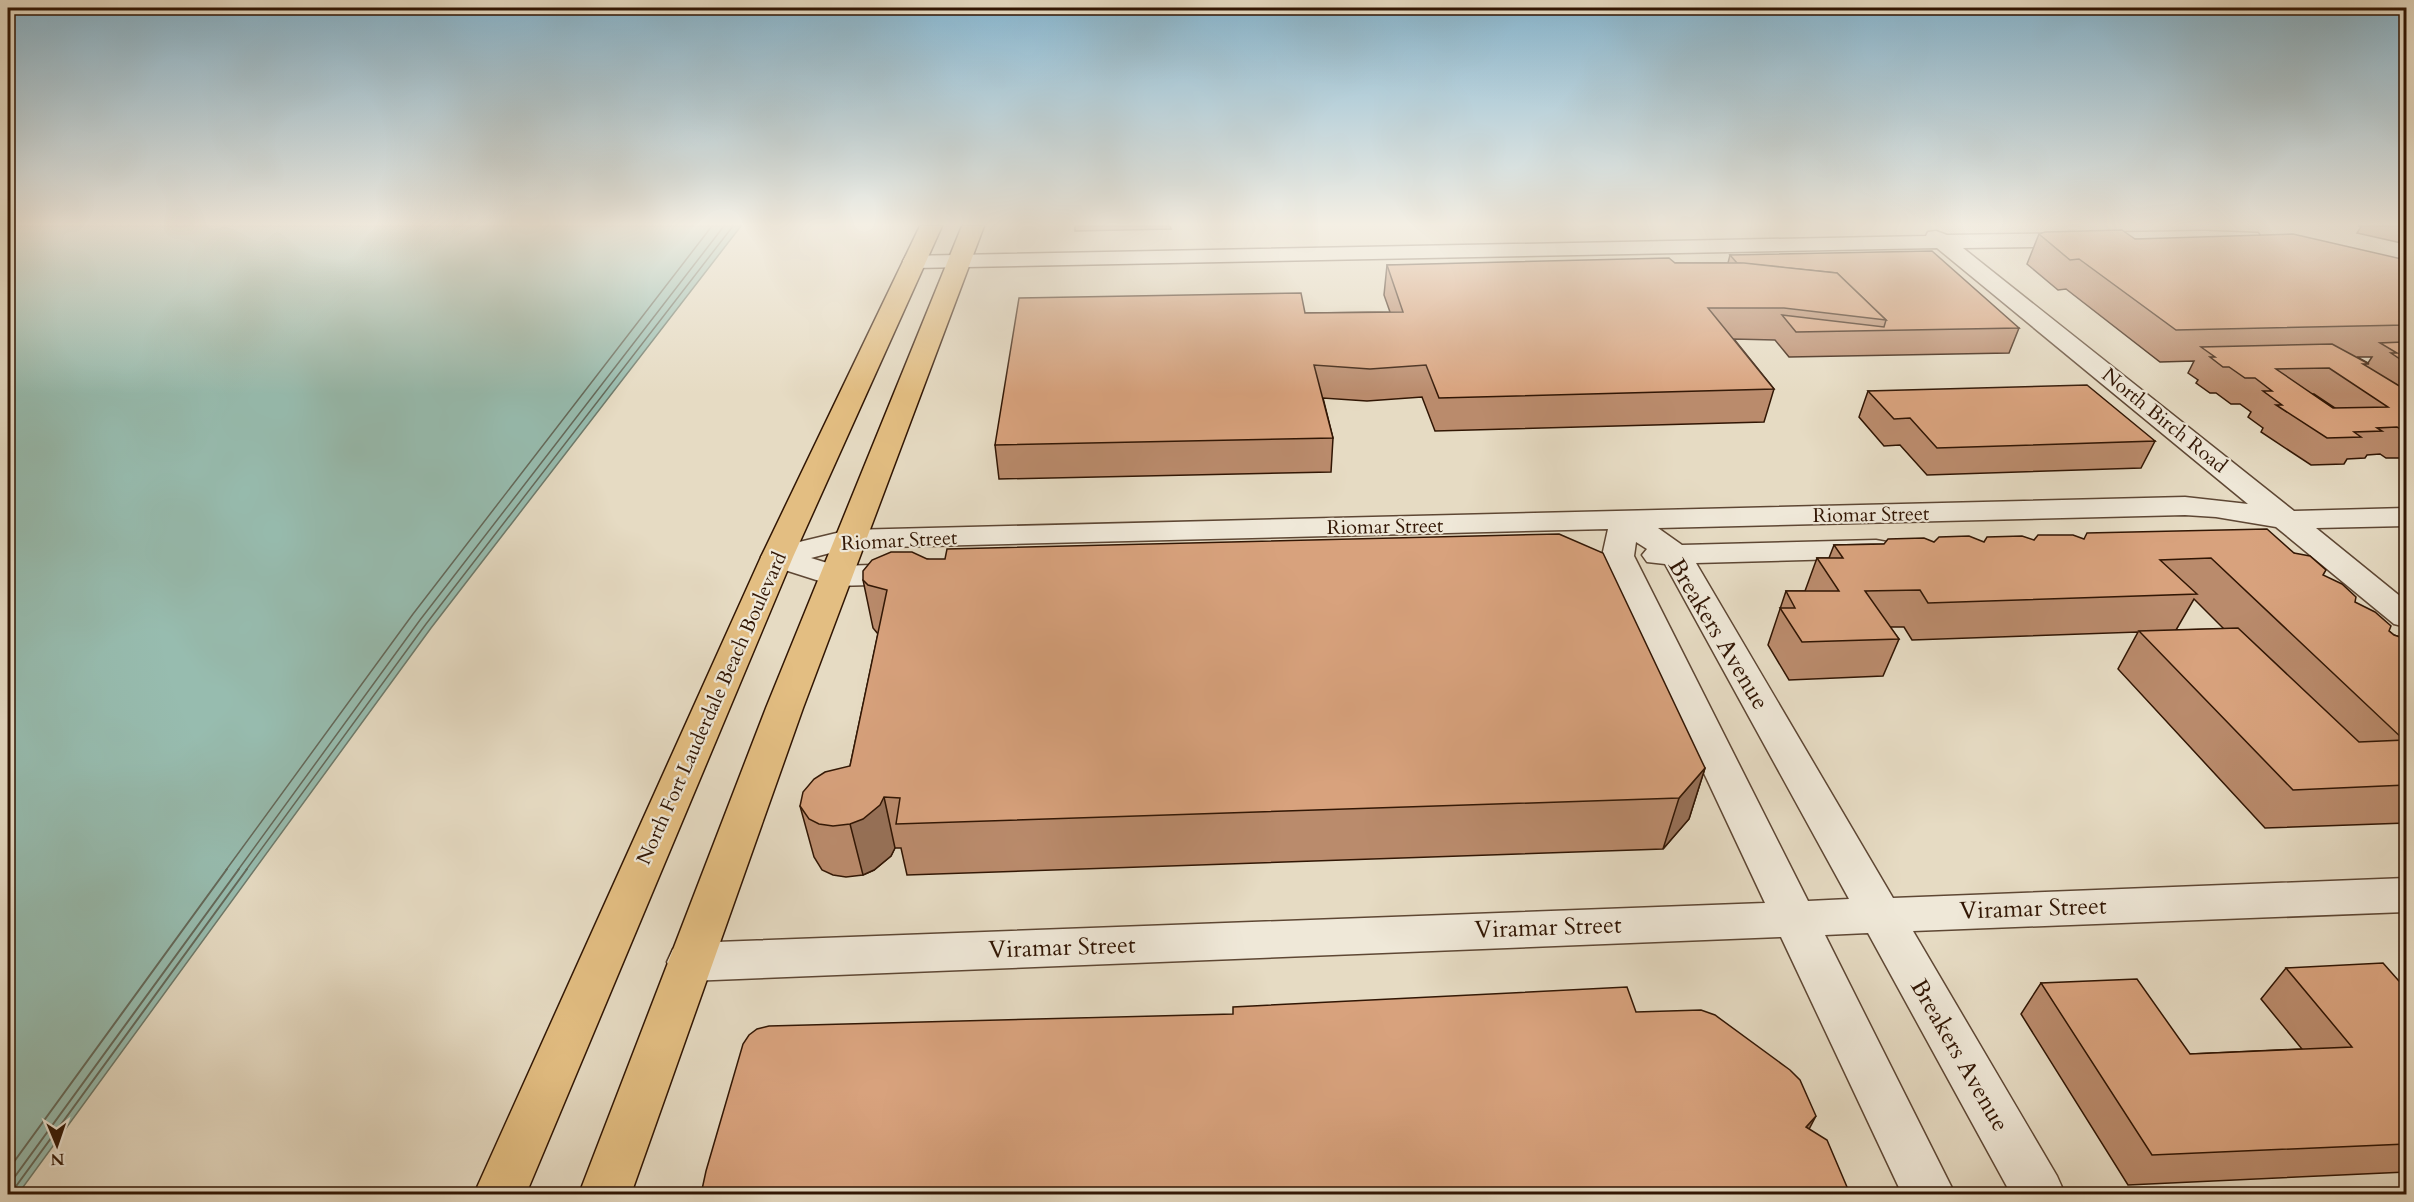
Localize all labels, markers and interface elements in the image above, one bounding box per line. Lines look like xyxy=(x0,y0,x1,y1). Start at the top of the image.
street label: North Birch Road xyxy=(2096,362,2233,479)
street label: Riomar Street xyxy=(1812,500,1930,529)
street label: Riomar Street xyxy=(1326,512,1444,541)
street label: Riomar Street xyxy=(840,524,959,557)
street label: North Fort Lauderdale Beach Boulevard xyxy=(630,547,793,869)
street label: Breakers Avenue xyxy=(1660,552,1777,716)
street label: Viramar Street xyxy=(1959,889,2108,928)
street label: Viramar Street xyxy=(1474,908,1623,947)
street label: Viramar Street xyxy=(988,928,1137,967)
street label: Breakers Avenue xyxy=(1902,973,2017,1138)
north arrow xyxy=(27,1115,87,1175)
text: N xyxy=(50,1148,65,1170)

